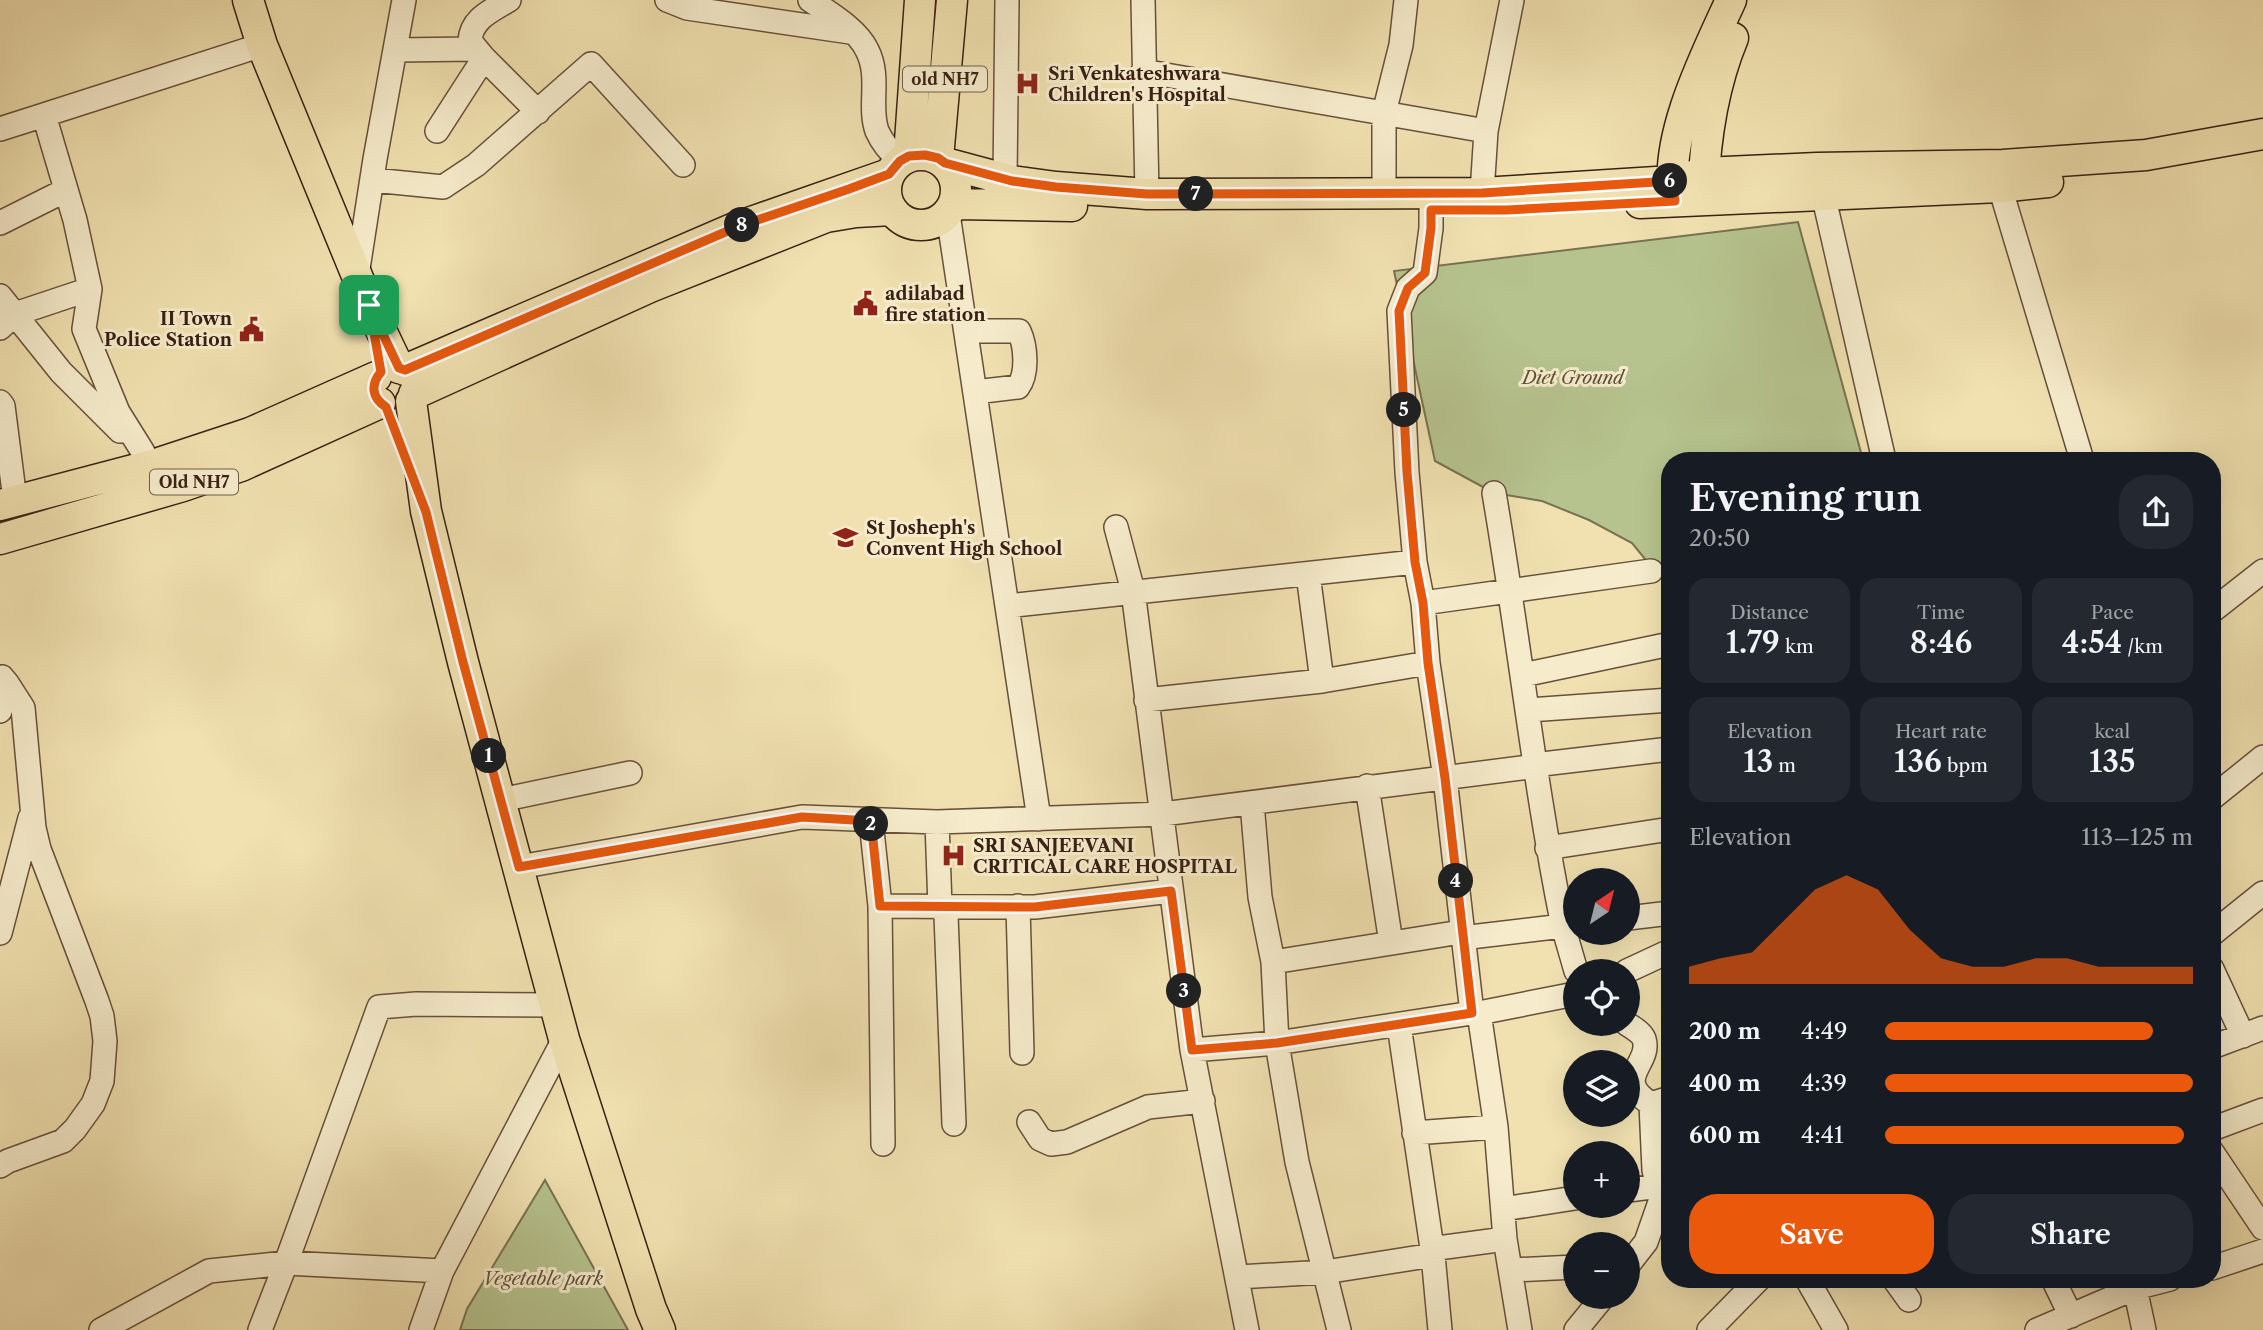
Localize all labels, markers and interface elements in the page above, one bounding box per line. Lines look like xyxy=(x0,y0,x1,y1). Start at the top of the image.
place label: Sri Venkateshwara Children's Hospital xyxy=(1048,63,1226,106)
road number: old NH7 xyxy=(903,66,987,92)
hospital icon: Sri Venkateshwara Children's Hospital xyxy=(1014,70,1042,98)
pin: 6 xyxy=(1652,164,1688,198)
text: 6 xyxy=(1664,169,1675,192)
pin: 7 xyxy=(1178,176,1214,212)
text: 7 xyxy=(1191,182,1200,205)
pin: 8 xyxy=(724,208,760,243)
text: 8 xyxy=(736,213,747,236)
pin xyxy=(339,275,399,335)
place label: adilabad fire station xyxy=(885,283,986,326)
icon: arrive xyxy=(350,286,388,324)
public building icon: adilabad fire station xyxy=(851,290,879,318)
place label: II Town Police Station xyxy=(104,308,233,351)
public building icon: II Town Police Station xyxy=(238,315,266,343)
park label: Diet Ground xyxy=(1520,367,1626,389)
pin: 5 xyxy=(1386,392,1422,428)
text: 5 xyxy=(1398,398,1409,421)
road number: Old NH7 xyxy=(150,470,238,495)
text: Evening run xyxy=(1689,474,1922,521)
button: share xyxy=(2119,475,2193,549)
place label: St Josheph's Convent High School xyxy=(866,517,1062,560)
school or university icon: St Josheph's Convent High School xyxy=(832,524,860,552)
text: 20:50 xyxy=(1689,524,1750,552)
text: Distance xyxy=(1730,601,1809,624)
text: Time xyxy=(1917,601,1965,624)
text: Pace xyxy=(2091,601,2134,624)
text: 1.79 xyxy=(1726,624,1780,661)
text: 8:46 xyxy=(1910,624,1972,661)
text: 4:54 xyxy=(2062,624,2122,661)
text: km xyxy=(1780,635,1814,658)
text: /km xyxy=(2122,635,2163,658)
text: Elevation xyxy=(1727,720,1812,743)
text: Heart rate xyxy=(1895,720,1987,743)
text: kcal xyxy=(2094,720,2130,743)
pin: 1 xyxy=(472,738,506,774)
text: 13 xyxy=(1743,743,1773,780)
text: 136 xyxy=(1894,743,1942,780)
text: 135 xyxy=(2089,743,2136,780)
text: 1 xyxy=(484,744,493,767)
text: m xyxy=(1773,754,1796,777)
text: bpm xyxy=(1942,754,1988,777)
pin: 2 xyxy=(854,806,888,842)
text: 2 xyxy=(865,812,876,835)
text: Elevation xyxy=(1689,823,1792,851)
text: 113–125 m xyxy=(2081,823,2193,851)
place label: SRI SANJEEVANI CRITICAL CARE HOSPITAL xyxy=(973,835,1237,878)
hospital icon: SRI SANJEEVANI CRITICAL CARE HOSPITAL xyxy=(939,842,967,870)
pin: 4 xyxy=(1438,864,1474,898)
north arrow xyxy=(1563,868,1640,945)
map controls xyxy=(1563,868,1640,1309)
text: 4 xyxy=(1450,869,1461,892)
button: locate xyxy=(1563,959,1640,1036)
pin: 3 xyxy=(1166,974,1202,1009)
text: 3 xyxy=(1178,979,1189,1002)
text: 200 m xyxy=(1689,1017,1761,1045)
text: 4:49 xyxy=(1801,1017,1848,1045)
button: layers xyxy=(1563,1050,1640,1127)
text: 400 m xyxy=(1689,1069,1761,1097)
text: 4:39 xyxy=(1801,1069,1847,1097)
text: 600 m xyxy=(1689,1121,1761,1149)
text: 4:41 xyxy=(1801,1121,1844,1149)
button: + xyxy=(1563,1141,1640,1218)
button: Save xyxy=(1689,1194,1934,1274)
button: Share xyxy=(1948,1194,2193,1274)
button: − xyxy=(1563,1232,1640,1309)
park label: Vegetable park xyxy=(483,1268,604,1290)

